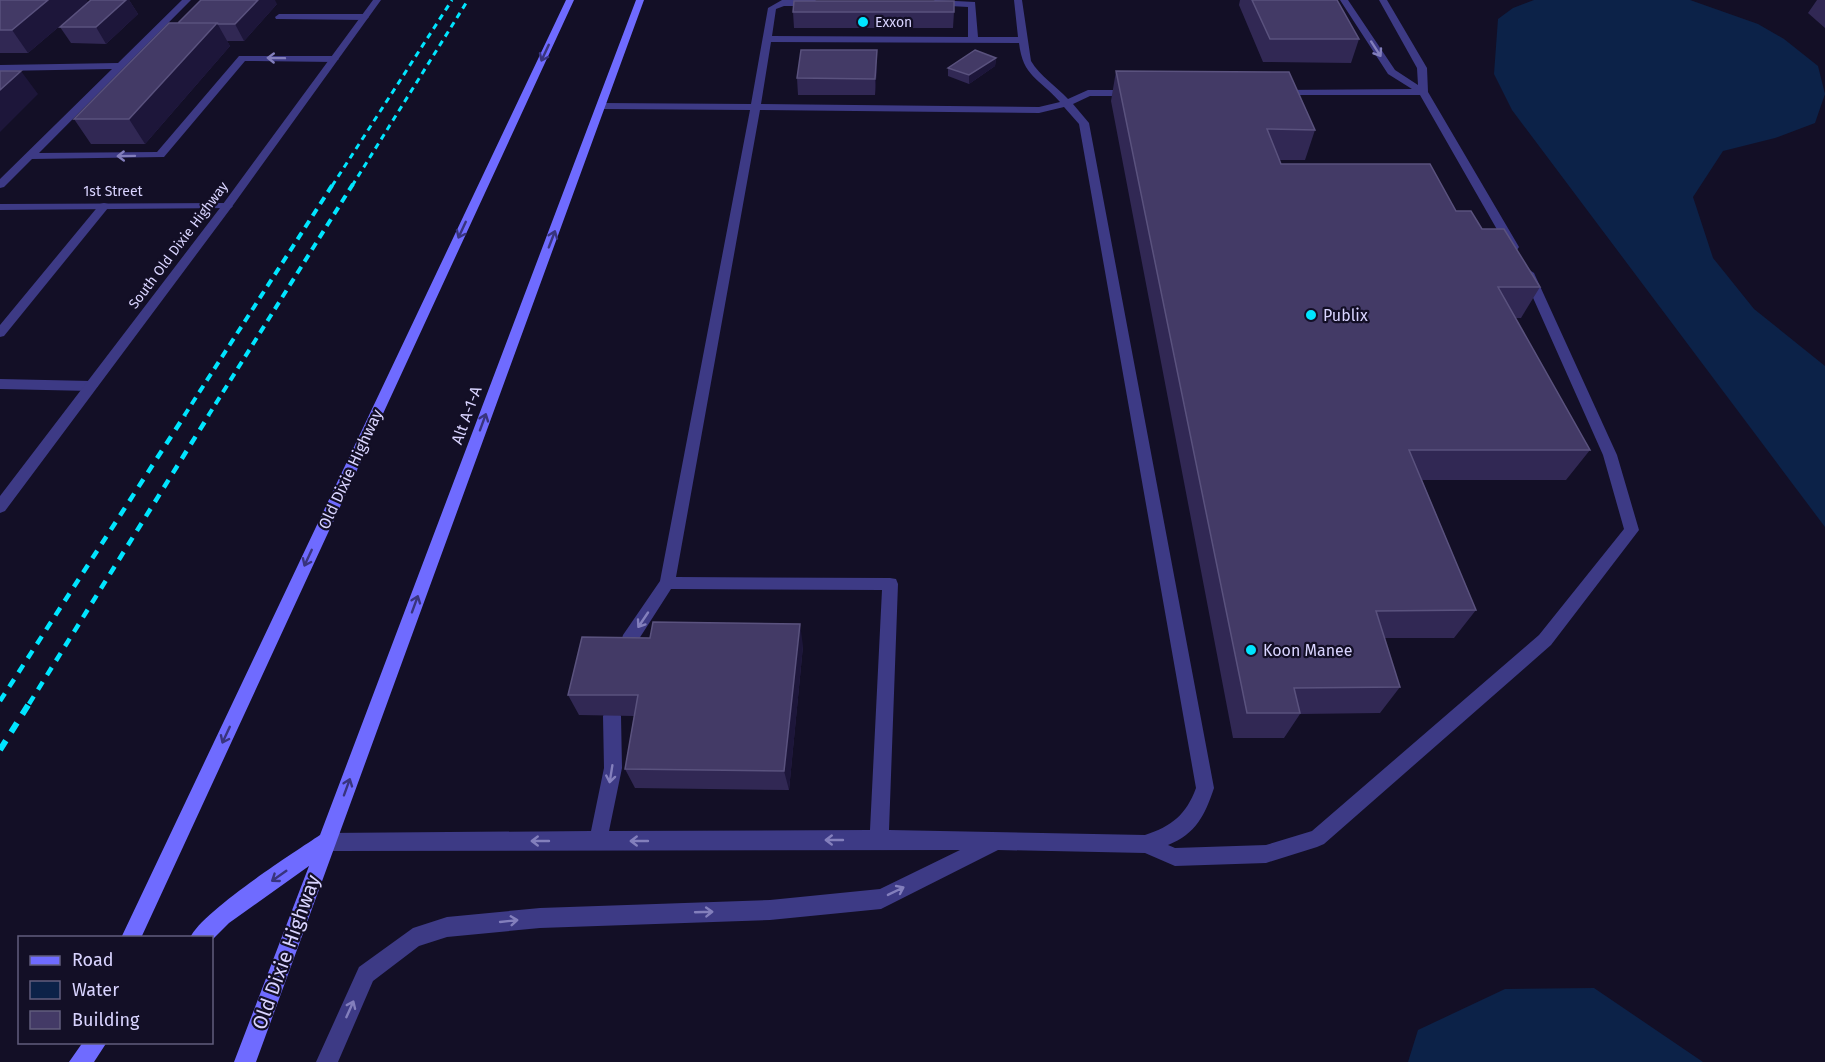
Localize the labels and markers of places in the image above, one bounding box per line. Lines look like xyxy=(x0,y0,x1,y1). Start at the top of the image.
place label: Exxon xyxy=(875,14,912,31)
marker: Exxon xyxy=(856,15,870,29)
place label: Publix xyxy=(1323,306,1368,325)
marker: Publix xyxy=(1304,308,1318,322)
place label: Koon Manee xyxy=(1263,641,1352,660)
marker: Koon Manee xyxy=(1244,643,1258,657)

